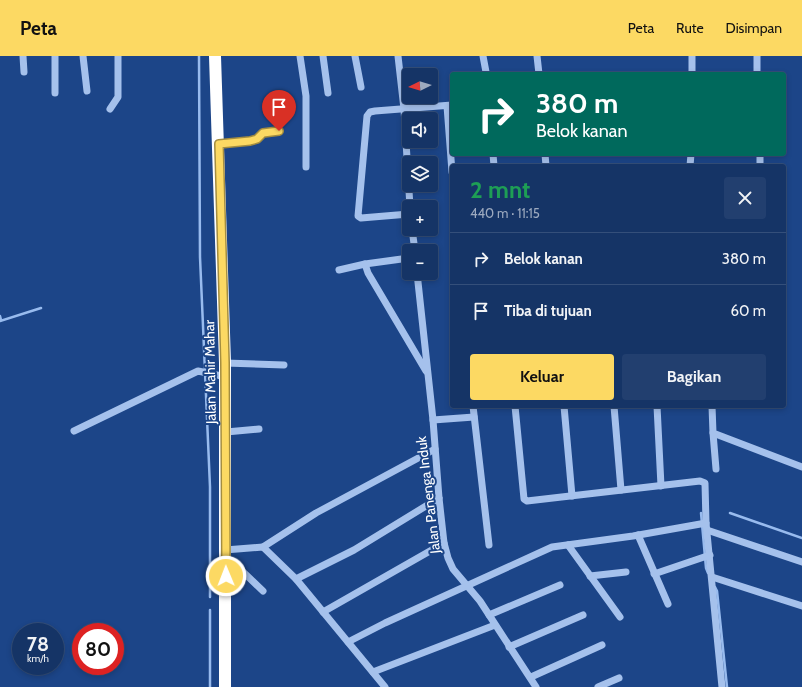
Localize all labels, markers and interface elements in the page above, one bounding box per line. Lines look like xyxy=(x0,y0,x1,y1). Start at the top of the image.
text: Peta xyxy=(20,17,57,40)
text: Peta xyxy=(628,19,654,37)
text: Rute xyxy=(676,19,704,37)
text: Disimpan xyxy=(726,19,782,37)
north arrow xyxy=(402,68,438,104)
map controls xyxy=(402,68,438,280)
text: 380 m xyxy=(536,86,618,120)
icon: right xyxy=(470,88,522,140)
pin xyxy=(262,90,296,131)
icon: arrive xyxy=(268,96,290,118)
button: sound xyxy=(402,112,438,148)
text: Belok kanan xyxy=(536,120,628,142)
button: layers xyxy=(402,156,438,192)
text: 2 mnt xyxy=(470,175,530,204)
button: close xyxy=(724,177,766,219)
button: + xyxy=(402,200,438,236)
text: 440 m · 11:15 xyxy=(470,205,540,221)
button: − xyxy=(402,244,438,280)
icon: right xyxy=(470,248,492,270)
text: Belok kanan xyxy=(504,250,583,268)
text: 380 m xyxy=(722,250,766,268)
icon: arrive xyxy=(470,300,492,322)
text: Tiba di tujuan xyxy=(504,302,592,320)
text: 60 m xyxy=(730,302,766,320)
street label: Jalan Mahir Mahar xyxy=(200,319,220,425)
button: Keluar xyxy=(470,354,614,400)
button: Bagikan xyxy=(622,354,766,400)
street label: Jalan Panenga Induk xyxy=(412,435,444,556)
position arrow xyxy=(205,555,247,597)
speed limit sign: 80 xyxy=(72,623,124,675)
text: 78 xyxy=(27,632,49,656)
text: km/h xyxy=(27,652,49,665)

